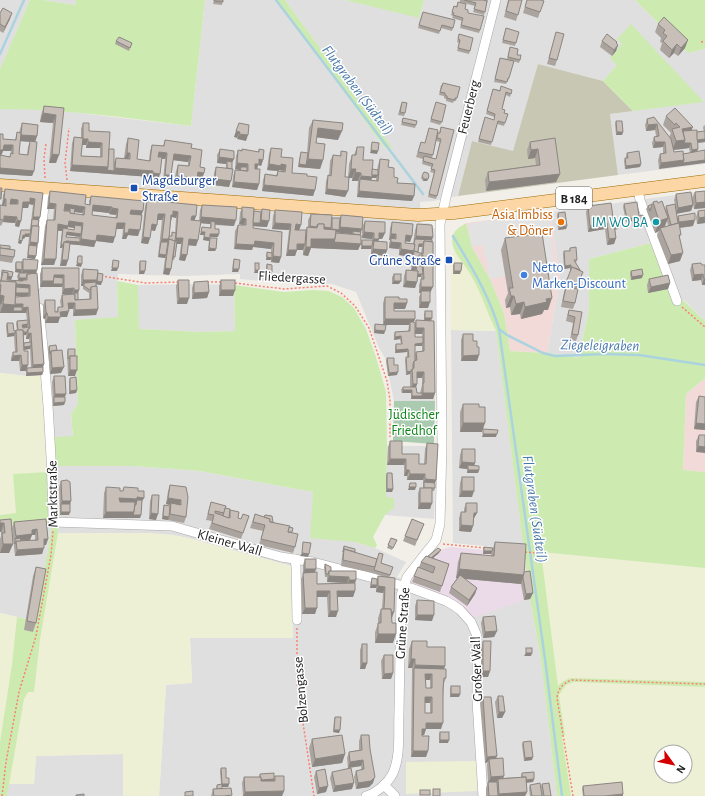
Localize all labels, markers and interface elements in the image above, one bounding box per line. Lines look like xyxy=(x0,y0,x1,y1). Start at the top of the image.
water label: Flutgraben (Südteil) xyxy=(319,43,396,138)
street label: Feuerberg xyxy=(456,79,482,136)
place label: Magdeburger Straße xyxy=(142,174,217,204)
marker: Magdeburger Straße xyxy=(129,183,139,193)
road number: B 184 xyxy=(556,187,592,209)
place label: Asia Imbiss & Döner xyxy=(492,208,553,238)
place label: IM WO BA xyxy=(592,216,648,230)
marker: Asia Imbiss & Döner xyxy=(556,217,566,227)
marker: IM WO BA xyxy=(651,217,661,227)
place label: Grüne Straße xyxy=(369,254,441,268)
marker: Grüne Straße xyxy=(444,255,454,265)
place label: Netto Marken-Discount xyxy=(532,261,627,291)
street label: Fliedergasse xyxy=(258,269,326,287)
marker: Netto Marken-Discount xyxy=(519,270,529,280)
water label: Ziegeleigraben xyxy=(560,337,639,354)
park label: Jüdischer Friedhof xyxy=(389,408,440,438)
water label: Flutgraben (Südteil) xyxy=(520,454,549,564)
street label: Marktstraße xyxy=(45,460,61,528)
street label: Kleiner Wall xyxy=(196,527,264,559)
street label: Grüne Straße xyxy=(394,587,412,659)
street label: Großer Wall xyxy=(469,636,485,702)
street label: Bolzengasse xyxy=(291,656,311,724)
north arrow xyxy=(653,744,693,784)
text: N xyxy=(674,763,688,775)

